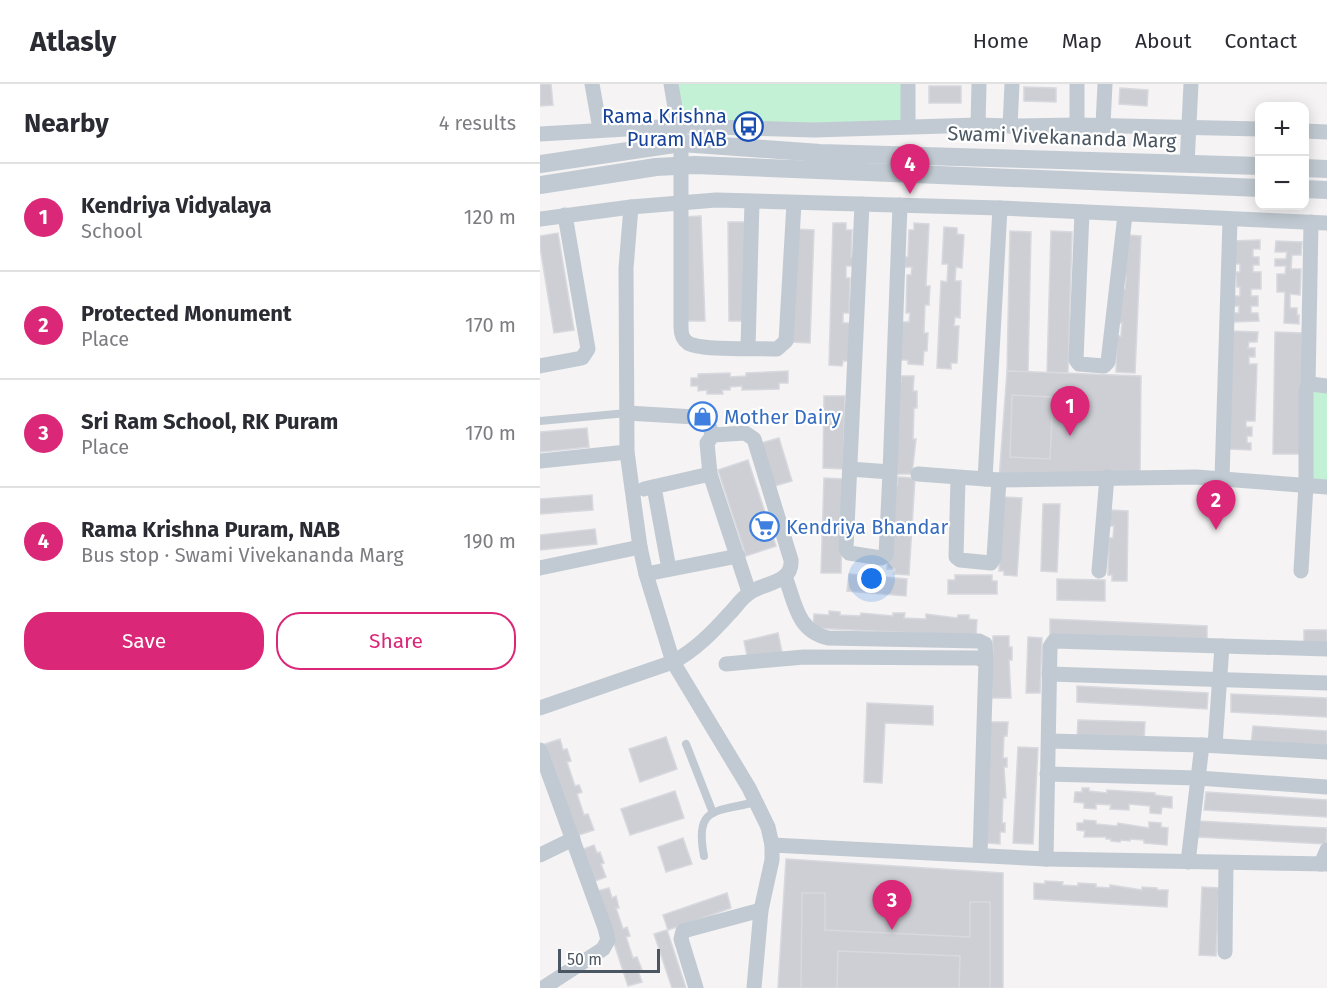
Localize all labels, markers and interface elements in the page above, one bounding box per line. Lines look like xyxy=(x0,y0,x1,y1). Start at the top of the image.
text: Atlasly xyxy=(30,25,116,58)
text: Home xyxy=(973,28,1029,54)
text: Map xyxy=(1062,28,1102,54)
text: About xyxy=(1135,28,1192,54)
text: Contact xyxy=(1225,28,1297,54)
map controls xyxy=(1255,102,1309,210)
button: + xyxy=(1255,102,1309,156)
place label: Rama Krishna Puram NAB xyxy=(602,104,727,151)
text: Nearby xyxy=(24,108,109,139)
text: 4 results xyxy=(439,111,516,135)
bus stop icon: Rama Krishna Puram NAB xyxy=(732,111,764,143)
street label: Swami Vivekananda Marg xyxy=(947,121,1177,153)
pin: 4 xyxy=(890,144,929,194)
button: − xyxy=(1255,156,1309,210)
text: Kendriya Vidyalaya xyxy=(81,192,272,219)
text: 1 xyxy=(39,205,48,229)
text: 120 m xyxy=(464,205,516,229)
text: School xyxy=(81,219,142,243)
text: Protected Monument xyxy=(81,300,292,327)
text: 2 xyxy=(38,313,49,337)
text: 170 m xyxy=(465,313,516,337)
text: Place xyxy=(81,327,129,351)
pin: 1 xyxy=(1050,386,1090,436)
shop icon: Mother Dairy xyxy=(687,401,719,433)
place label: Mother Dairy xyxy=(724,405,841,429)
text: Sri Ram School, RK Puram xyxy=(81,408,338,435)
text: 3 xyxy=(38,421,49,445)
text: 170 m xyxy=(465,421,516,445)
text: Place xyxy=(81,435,129,459)
pin: 2 xyxy=(1196,480,1236,530)
supermarket icon: Kendriya Bhandar xyxy=(749,511,781,543)
place label: Kendriya Bhandar xyxy=(786,515,948,539)
text: Rama Krishna Puram, NAB xyxy=(81,516,340,543)
text: 4 xyxy=(38,529,49,553)
text: 190 m xyxy=(463,529,516,553)
text: Bus stop · Swami Vivekananda Marg xyxy=(81,543,404,567)
your location xyxy=(857,564,886,593)
button: Save xyxy=(24,612,264,670)
button: Share xyxy=(276,612,516,670)
pin: 3 xyxy=(872,880,912,930)
scale bar xyxy=(558,946,660,974)
text: 50 m xyxy=(567,950,602,969)

